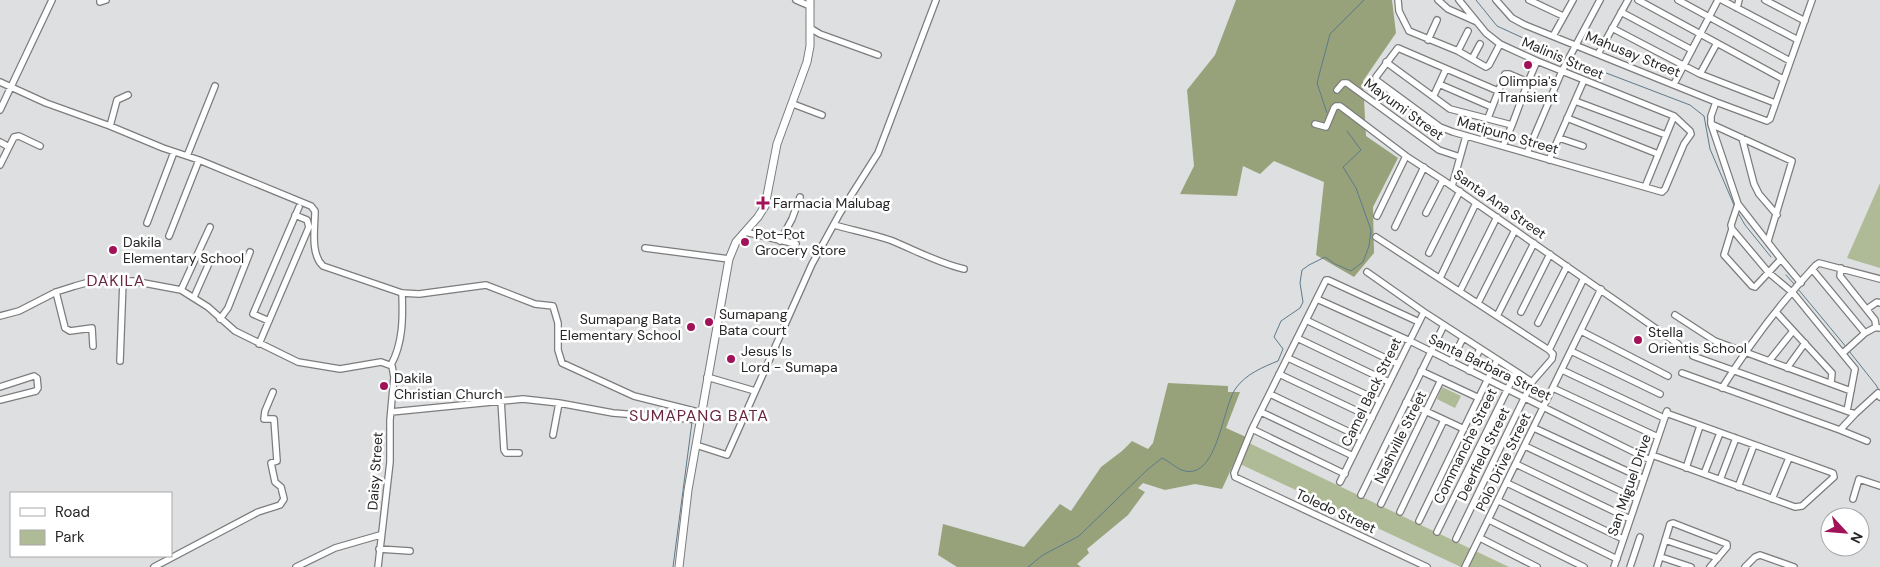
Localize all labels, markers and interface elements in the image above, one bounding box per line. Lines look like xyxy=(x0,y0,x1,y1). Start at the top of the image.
street label: Mahusay Street xyxy=(1583,27,1683,81)
street label: Malinis Street xyxy=(1519,33,1607,83)
marker: Olimpia's Transient xyxy=(1522,59,1534,71)
place label: Olimpia's Transient xyxy=(1498,72,1558,106)
street label: Mayumi Street xyxy=(1361,74,1447,144)
street label: Matipuno Street xyxy=(1455,112,1561,158)
street label: Santa Ana Street xyxy=(1450,165,1550,243)
place label: Farmacia Malubag xyxy=(773,194,891,212)
marker: Farmacia Malubag xyxy=(757,197,769,209)
place label: Pot-Pot Grocery Store xyxy=(755,225,846,259)
place label: Dakila Elementary School xyxy=(123,233,244,267)
marker: Pot-Pot Grocery Store xyxy=(739,236,751,248)
marker: Dakila Elementary School xyxy=(107,244,119,256)
district label: DAKILA xyxy=(87,270,145,291)
place label: Sumapang Bata court xyxy=(719,305,788,339)
place label: Sumapang Bata Elementary School xyxy=(560,310,681,344)
marker: Sumapang Bata court xyxy=(703,316,715,328)
marker: Sumapang Bata Elementary School xyxy=(685,321,697,333)
place label: Stella Orientis School xyxy=(1648,323,1747,357)
street label: Santa Barbara Street xyxy=(1426,329,1554,405)
street label: Camel Back Street xyxy=(1337,334,1405,450)
marker: Stella Orientis School xyxy=(1632,334,1644,346)
place label: Jesus Is Lord - Sumapa xyxy=(741,342,838,376)
marker: Jesus Is Lord - Sumapa xyxy=(725,353,737,365)
place label: Dakila Christian Church xyxy=(394,369,503,403)
marker: Dakila Christian Church xyxy=(378,380,390,392)
street label: Commanche Street xyxy=(1429,385,1501,507)
street label: Nashville Street xyxy=(1370,388,1430,486)
street label: Deerfield Street xyxy=(1453,404,1513,504)
district label: SUMAPANG BATA xyxy=(629,405,769,426)
street label: Polo Drive Street xyxy=(1471,410,1535,514)
street label: Daisy Street xyxy=(363,431,387,511)
street label: San Miguel Drive xyxy=(1603,432,1655,538)
street label: Toledo Street xyxy=(1293,485,1379,537)
legend xyxy=(10,492,172,557)
text: Road xyxy=(55,502,90,522)
north arrow xyxy=(1820,507,1870,557)
text: Park xyxy=(55,527,85,547)
text: N xyxy=(1846,529,1867,546)

